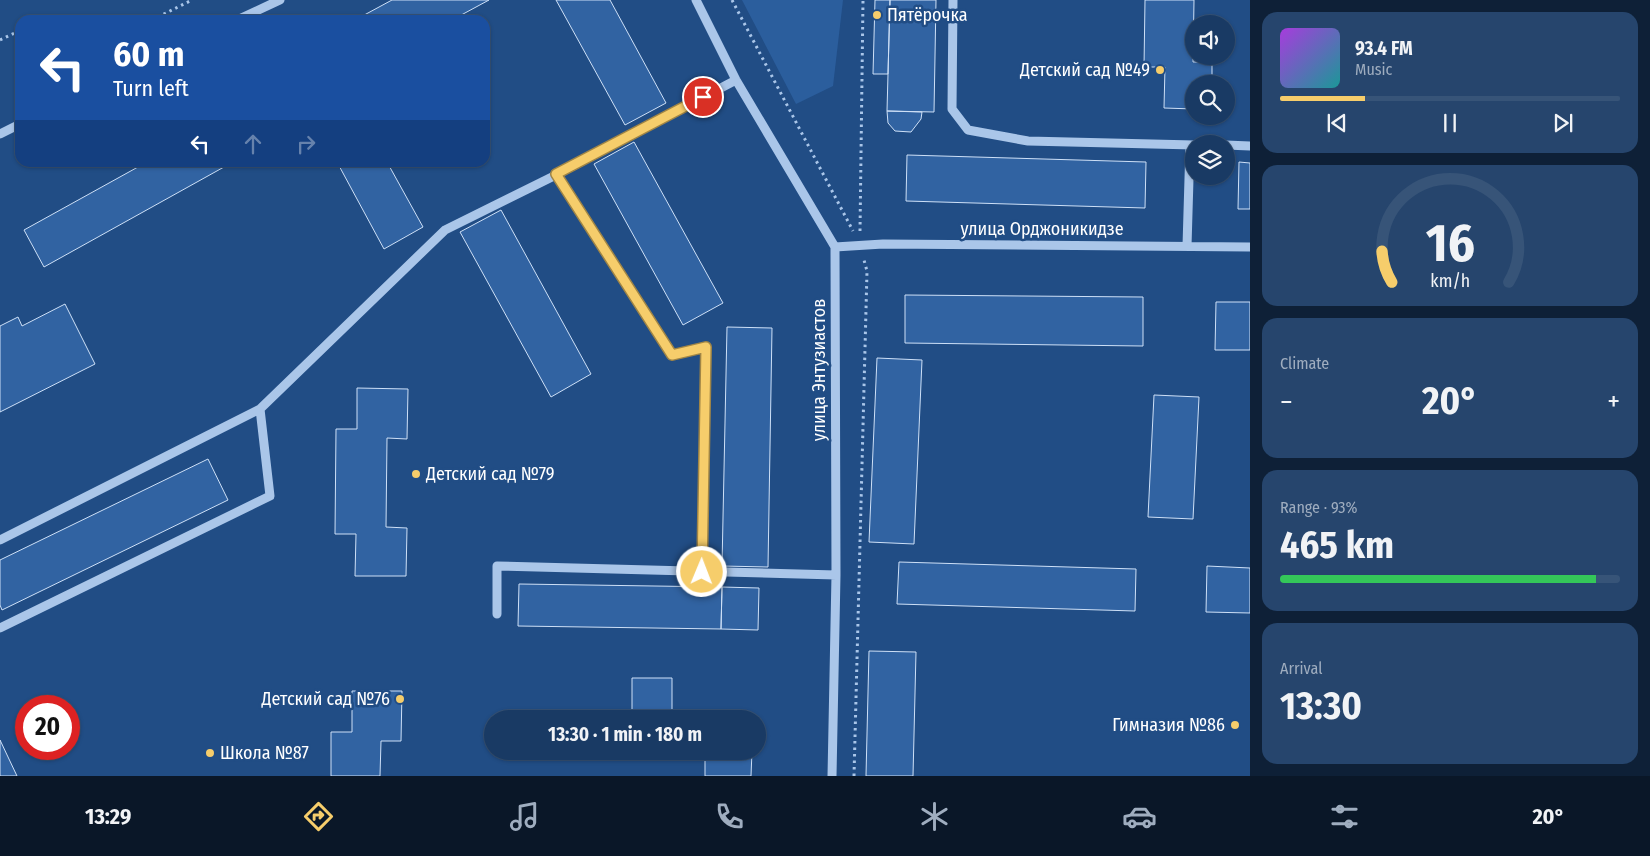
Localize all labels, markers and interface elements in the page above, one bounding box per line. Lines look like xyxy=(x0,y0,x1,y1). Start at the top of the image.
place label: Пятёрочка xyxy=(887,4,968,26)
marker: Пятёрочка xyxy=(871,9,883,21)
map controls xyxy=(1185,15,1235,185)
button: sound xyxy=(1185,15,1235,65)
text: 60 m xyxy=(113,33,184,75)
icon: left xyxy=(30,35,95,100)
text: 93.4 FM xyxy=(1355,37,1413,60)
place label: Детский сад №49 xyxy=(1019,59,1150,81)
text: Music xyxy=(1355,60,1392,79)
marker: Детский сад №49 xyxy=(1154,64,1166,76)
text: Turn left xyxy=(113,75,189,102)
button: search xyxy=(1185,75,1235,125)
pin xyxy=(682,76,724,118)
icon: arrive xyxy=(689,83,717,111)
icon: previous xyxy=(1323,109,1351,137)
icon: pause xyxy=(1436,109,1464,137)
icon: next xyxy=(1549,109,1577,137)
icon: left xyxy=(186,130,214,158)
icon: ahead xyxy=(239,130,267,158)
icon: right xyxy=(292,130,320,158)
button: layers xyxy=(1185,135,1235,185)
text: 16 xyxy=(1425,212,1475,275)
street label: улица Орджоникидзе xyxy=(960,218,1124,240)
text: km/h xyxy=(1430,270,1470,292)
street label: улица Энтузиастов xyxy=(808,299,830,441)
text: Climate xyxy=(1280,354,1329,373)
text: 20° xyxy=(1422,378,1478,424)
text: − xyxy=(1280,385,1293,418)
text: + xyxy=(1607,385,1620,418)
place label: Детский сад №79 xyxy=(425,463,554,485)
marker: Детский сад №79 xyxy=(410,468,422,480)
text: Range · 93% xyxy=(1280,498,1358,517)
text: 465 km xyxy=(1280,522,1394,568)
position arrow xyxy=(675,545,727,597)
text: Arrival xyxy=(1280,659,1322,678)
text: 13:30 xyxy=(1280,683,1362,729)
place label: Детский сад №76 xyxy=(261,688,390,710)
marker: Детский сад №76 xyxy=(394,693,406,705)
speed limit sign: 20 xyxy=(15,695,80,760)
place label: Гимназия №86 xyxy=(1112,714,1225,736)
marker: Гимназия №86 xyxy=(1229,719,1241,731)
text: 13:30 · 1 min · 180 m xyxy=(548,723,702,746)
place label: Школа №87 xyxy=(220,742,309,764)
marker: Школа №87 xyxy=(204,747,216,759)
icon: directions xyxy=(301,799,336,834)
icon: music xyxy=(507,799,542,834)
icon: phone xyxy=(712,799,747,834)
icon: climate xyxy=(917,799,952,834)
icon: car xyxy=(1122,799,1157,834)
icon: filters xyxy=(1327,799,1362,834)
text: 13:29 xyxy=(85,803,131,830)
text: 20° xyxy=(1532,803,1565,830)

